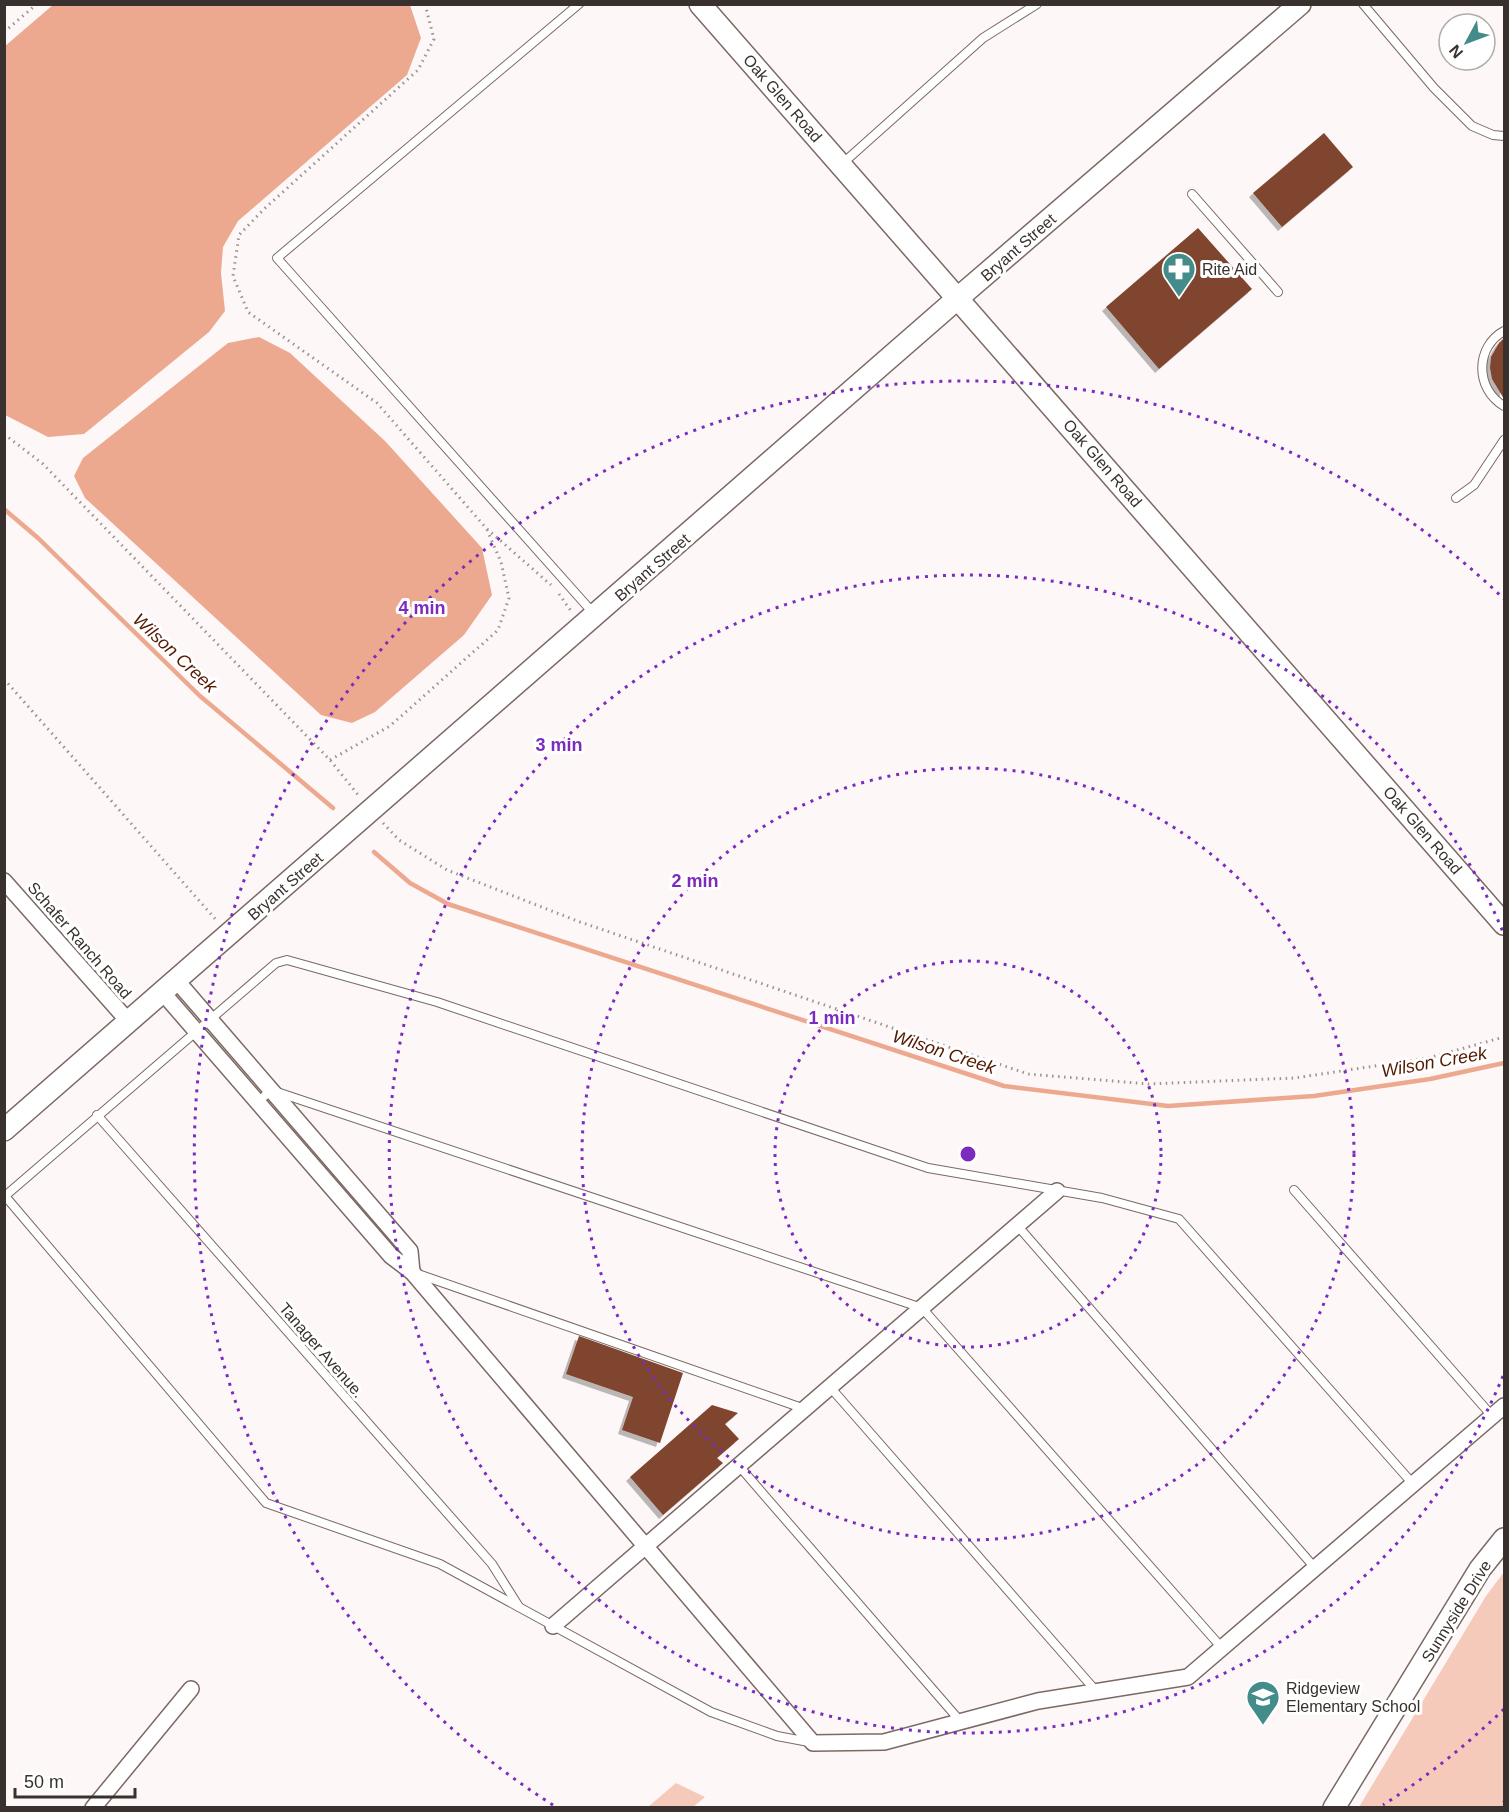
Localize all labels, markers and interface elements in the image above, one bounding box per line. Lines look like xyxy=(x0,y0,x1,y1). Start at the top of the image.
north arrow xyxy=(1437,12,1497,72)
text: N xyxy=(1446,42,1466,61)
street label: Oak Glen Road xyxy=(740,51,825,146)
street label: Bryant Street xyxy=(978,210,1060,284)
pharmacy icon: Rite Aid xyxy=(1161,251,1197,298)
place label: Rite Aid xyxy=(1202,261,1257,278)
street label: Oak Glen Road xyxy=(1060,416,1145,511)
street label: Bryant Street xyxy=(612,530,694,604)
text: 4 min xyxy=(398,598,446,618)
water label: Wilson Creek xyxy=(129,609,222,697)
text: 3 min xyxy=(535,735,583,755)
street label: Oak Glen Road xyxy=(1380,783,1465,878)
street label: Bryant Street xyxy=(245,849,327,923)
text: 2 min xyxy=(671,871,719,891)
street label: Schafer Ranch Road xyxy=(24,879,135,1002)
text: 1 min xyxy=(808,1008,856,1028)
water label: Wilson Creek xyxy=(890,1026,999,1078)
water label: Wilson Creek xyxy=(1380,1043,1489,1081)
centre of rings xyxy=(958,1144,978,1164)
street label: Tanager Avenue. xyxy=(276,1300,367,1401)
street label: Sunnyside Drive xyxy=(1418,1557,1495,1665)
school or university icon: Ridgeview Elementary School xyxy=(1245,1679,1281,1726)
place label: Ridgeview Elementary School xyxy=(1286,1680,1420,1715)
scale bar xyxy=(15,1761,135,1799)
text: 50 m xyxy=(24,1772,64,1792)

